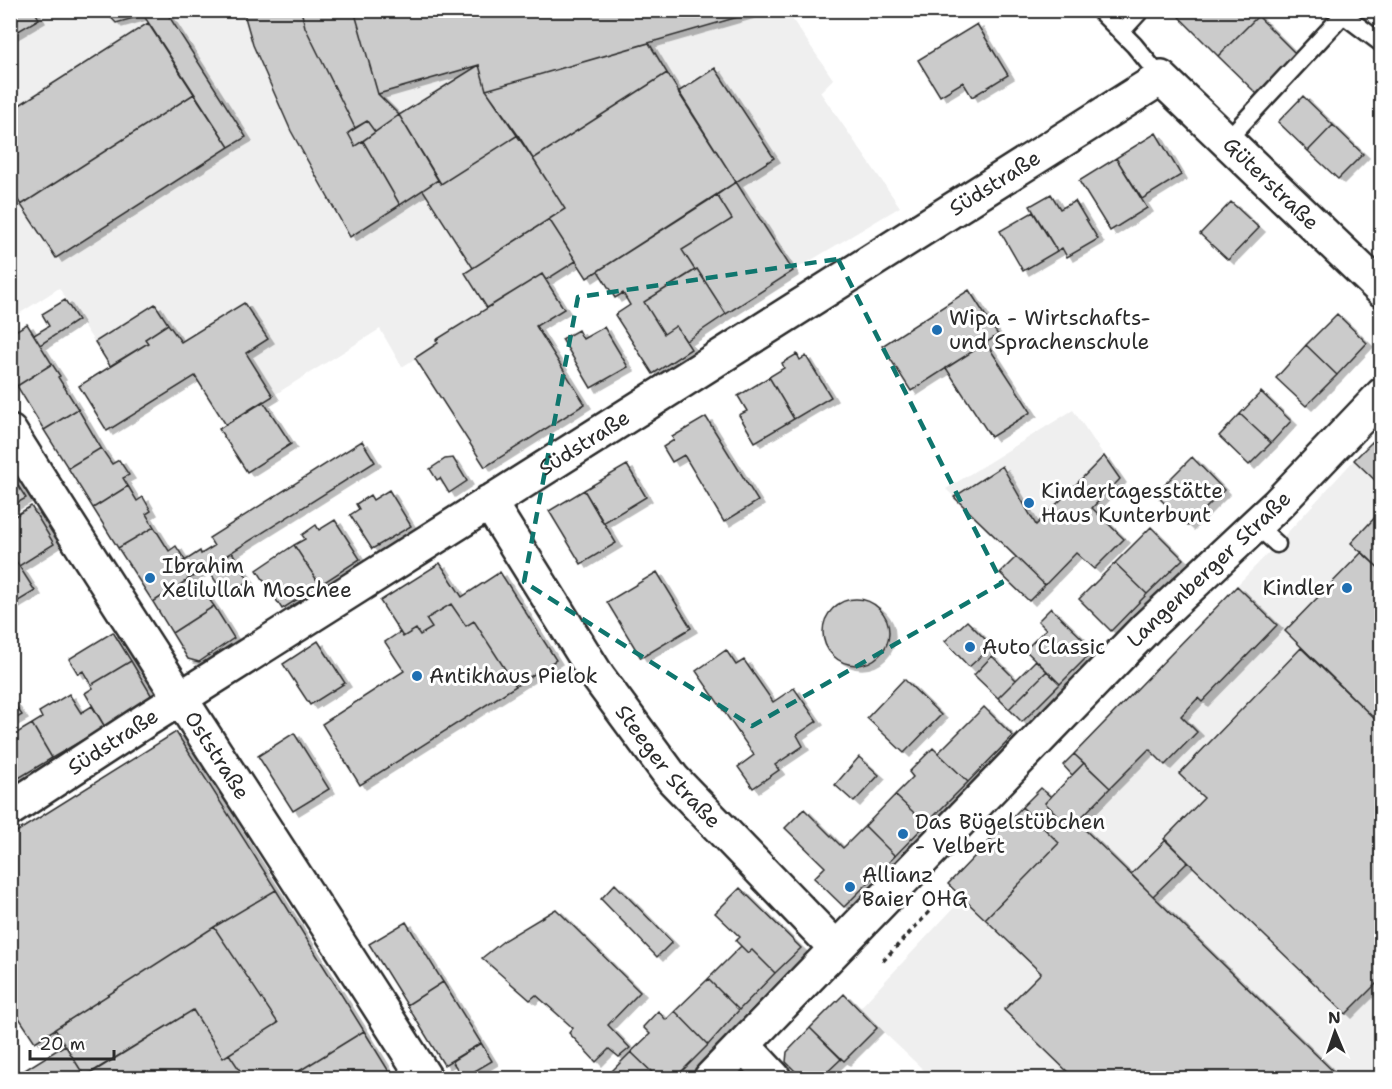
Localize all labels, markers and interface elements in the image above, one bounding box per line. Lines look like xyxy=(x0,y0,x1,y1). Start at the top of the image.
street label: Güterstraße xyxy=(1217,131,1325,236)
street label: Südstraße xyxy=(944,144,1046,222)
place label: Wipa - Wirtschafts- und Sprachenschule xyxy=(949,304,1151,356)
marker: Wipa - Wirtschafts- und Sprachenschule xyxy=(930,323,944,337)
street label: Südstraße xyxy=(533,403,635,482)
place label: Kindertagesstätte Haus Kunterbunt xyxy=(1041,477,1223,529)
street label: Langenberger Straße xyxy=(1121,485,1297,654)
marker: Kindertagesstätte Haus Kunterbunt xyxy=(1022,496,1036,510)
place label: Ibrahim Xelilullah Moschee xyxy=(162,552,352,604)
marker: Ibrahim Xelilullah Moschee xyxy=(143,571,157,585)
place label: Kindler xyxy=(1263,574,1335,602)
marker: Kindler xyxy=(1340,581,1354,595)
place label: Auto Classic xyxy=(982,633,1106,661)
marker: Auto Classic xyxy=(963,640,977,654)
place label: Antikhaus Pielok xyxy=(429,662,598,690)
marker: Antikhaus Pielok xyxy=(410,669,424,683)
street label: Steeger Straße xyxy=(609,699,727,834)
street label: Südstraße xyxy=(62,702,164,782)
street label: Oststraße xyxy=(178,706,256,805)
place label: Das Bügelstübchen - Velbert xyxy=(915,808,1105,860)
marker: Das Bügelstübchen - Velbert xyxy=(896,827,910,841)
place label: Allianz Baier OHG xyxy=(862,861,968,913)
marker: Allianz Baier OHG xyxy=(843,880,857,894)
north arrow xyxy=(1305,1002,1365,1062)
text: N xyxy=(1328,1007,1341,1028)
scale bar xyxy=(30,1023,114,1061)
text: 20 m xyxy=(39,1032,85,1056)

